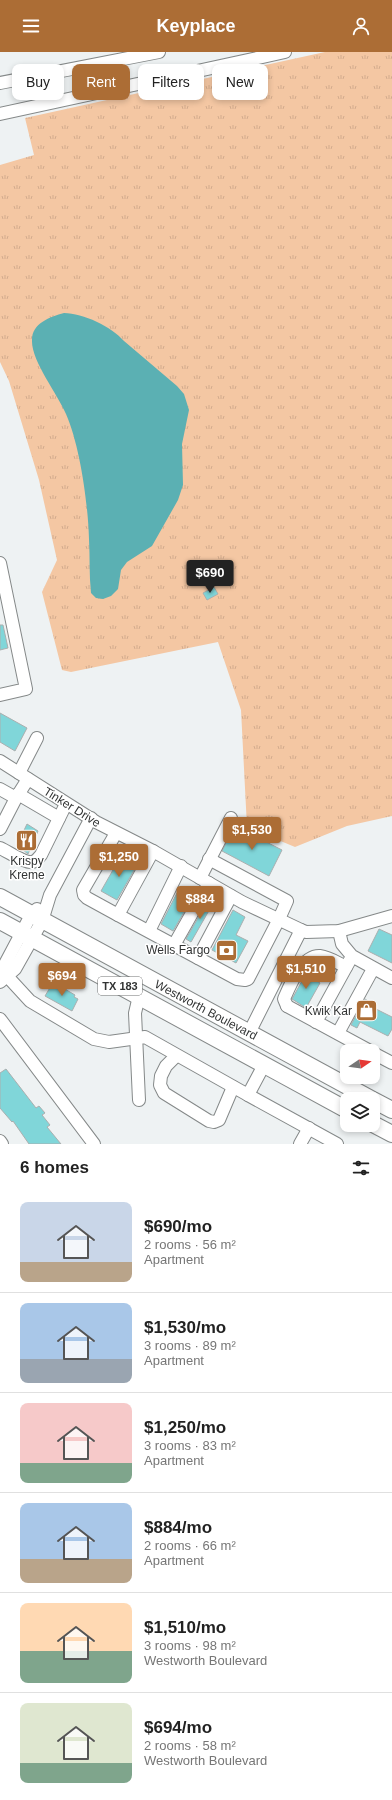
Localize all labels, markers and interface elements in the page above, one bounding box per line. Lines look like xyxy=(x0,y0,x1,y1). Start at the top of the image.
icon: menu xyxy=(20,15,42,37)
icon: person xyxy=(350,15,372,37)
text: Keyplace xyxy=(156,16,236,36)
chip: Buy xyxy=(12,64,64,100)
chip: Rent xyxy=(72,64,130,100)
chip: Filters xyxy=(138,64,204,100)
chip: New xyxy=(212,64,268,100)
pin: $690 xyxy=(186,560,234,594)
text: $690 xyxy=(196,565,224,580)
street label: Tinker Drive xyxy=(41,784,103,830)
pin: $1,530 xyxy=(219,817,285,851)
text: $1,530 xyxy=(232,822,272,837)
restaurant icon: Krispy Kreme xyxy=(14,827,40,853)
pin: $1,250 xyxy=(86,844,152,878)
text: $1,250 xyxy=(99,849,139,864)
place label: Krispy Kreme xyxy=(9,854,45,882)
pin: $884 xyxy=(176,886,224,920)
text: $884 xyxy=(186,891,214,906)
bank icon: Wells Fargo xyxy=(213,937,239,963)
place label: Wells Fargo xyxy=(146,943,210,957)
pin: $1,510 xyxy=(273,956,339,990)
text: $1,510 xyxy=(286,961,326,976)
pin: $694 xyxy=(38,963,86,997)
text: $694 xyxy=(48,968,76,983)
road number: TX 183 xyxy=(98,977,142,995)
street label: Westworth Boulevard xyxy=(152,977,260,1043)
shop icon: Kwik Kar xyxy=(354,998,380,1024)
place label: Kwik Kar xyxy=(305,1004,352,1018)
north arrow xyxy=(340,1044,380,1084)
map controls xyxy=(340,1044,380,1132)
button: layers xyxy=(340,1092,380,1132)
icon: filters xyxy=(350,1157,372,1179)
text: 6 homes xyxy=(20,1158,89,1177)
text: $690/mo xyxy=(144,1217,212,1236)
icon: home xyxy=(52,1218,100,1266)
text: 2 rooms · 56 m² xyxy=(144,1237,236,1252)
text: Apartment xyxy=(144,1252,204,1267)
text: $1,530/mo xyxy=(144,1318,226,1337)
icon: home xyxy=(52,1319,100,1367)
text: 3 rooms · 89 m² xyxy=(144,1338,236,1353)
text: Apartment xyxy=(144,1353,204,1368)
text: $1,250/mo xyxy=(144,1418,226,1437)
icon: home xyxy=(52,1419,100,1467)
text: 3 rooms · 83 m² xyxy=(144,1438,236,1453)
text: Apartment xyxy=(144,1453,204,1468)
text: $884/mo xyxy=(144,1518,212,1537)
icon: home xyxy=(52,1519,100,1567)
text: 2 rooms · 66 m² xyxy=(144,1538,236,1553)
text: Apartment xyxy=(144,1553,204,1568)
text: $1,510/mo xyxy=(144,1618,226,1637)
icon: home xyxy=(52,1619,100,1667)
text: 3 rooms · 98 m² xyxy=(144,1638,236,1653)
text: Westworth Boulevard xyxy=(144,1653,267,1668)
text: $694/mo xyxy=(144,1718,212,1737)
icon: home xyxy=(52,1719,100,1767)
text: 2 rooms · 58 m² xyxy=(144,1738,236,1753)
text: Westworth Boulevard xyxy=(144,1753,267,1768)

